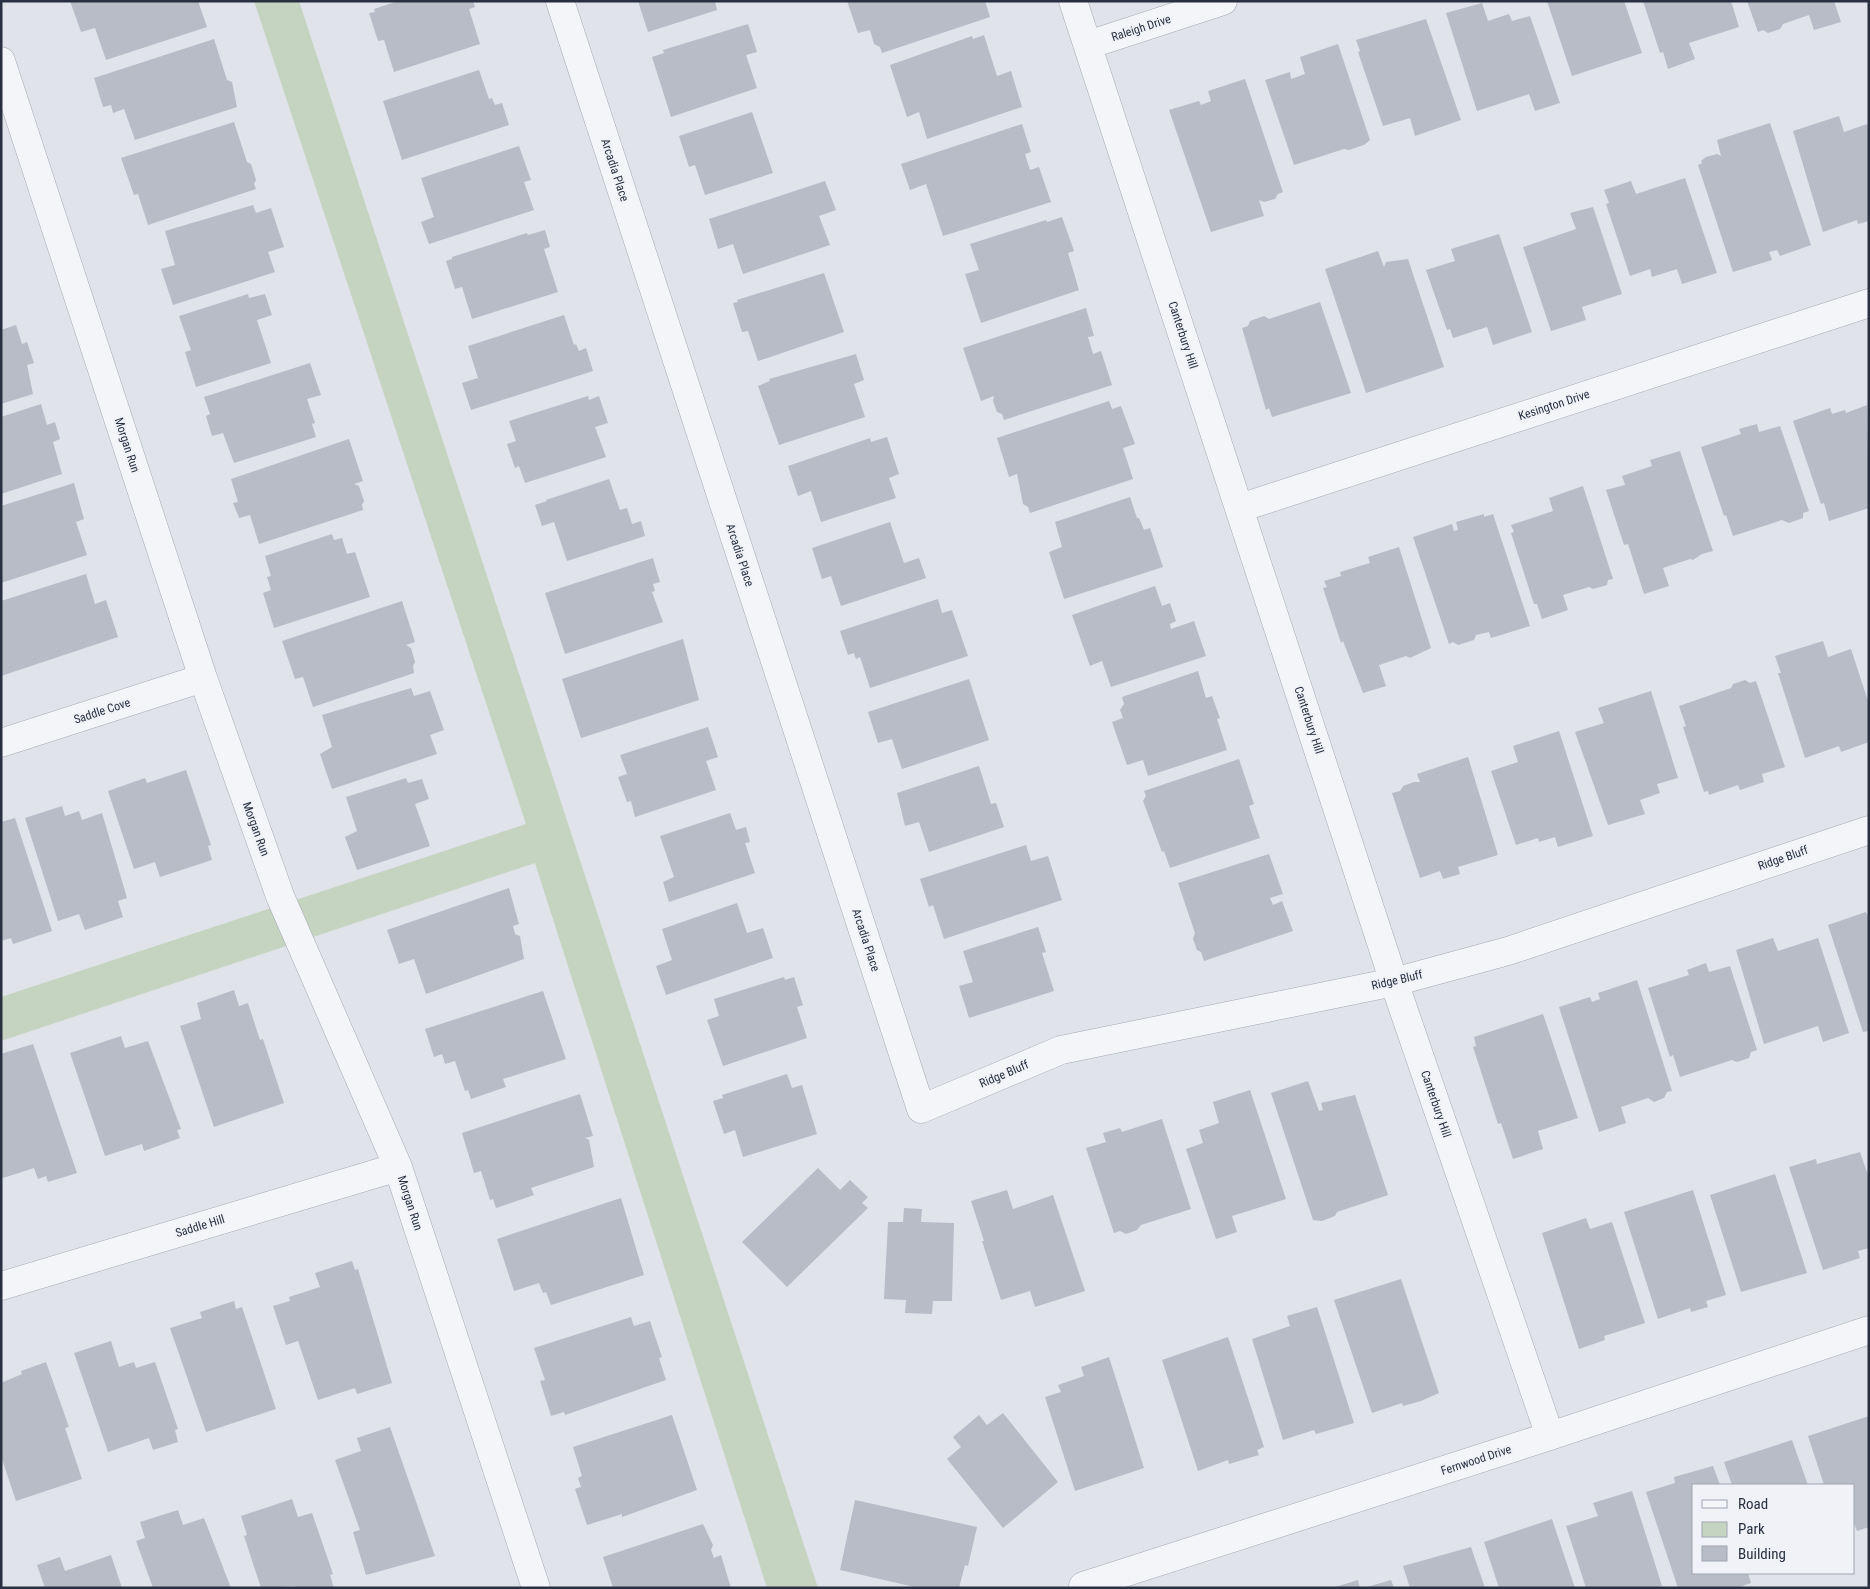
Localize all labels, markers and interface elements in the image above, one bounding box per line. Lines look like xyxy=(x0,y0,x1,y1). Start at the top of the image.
street label: Raleigh Drive xyxy=(1110,12,1173,44)
street label: Arcadia Place xyxy=(598,137,632,204)
street label: Canterbury Hill xyxy=(1166,299,1200,371)
street label: Kesington Drive xyxy=(1517,387,1592,423)
street label: Morgan Run xyxy=(112,416,142,474)
street label: Arcadia Place xyxy=(723,522,757,589)
street label: Canterbury Hill xyxy=(1292,684,1326,756)
street label: Saddle Cove xyxy=(72,695,132,727)
street label: Morgan Run xyxy=(240,800,272,858)
street label: Ridge Bluff xyxy=(1756,843,1810,873)
street label: Arcadia Place xyxy=(849,907,883,974)
street label: Ridge Bluff xyxy=(1370,967,1424,993)
street label: Ridge Bluff xyxy=(977,1057,1031,1091)
street label: Canterbury Hill xyxy=(1418,1069,1454,1139)
street label: Morgan Run xyxy=(395,1174,425,1232)
street label: Saddle Hill xyxy=(174,1212,226,1240)
street label: Fernwood Drive xyxy=(1439,1442,1513,1478)
legend xyxy=(1692,1484,1855,1574)
text: Road xyxy=(1738,1495,1768,1513)
text: Park xyxy=(1738,1520,1765,1538)
text: Building xyxy=(1738,1545,1786,1563)

